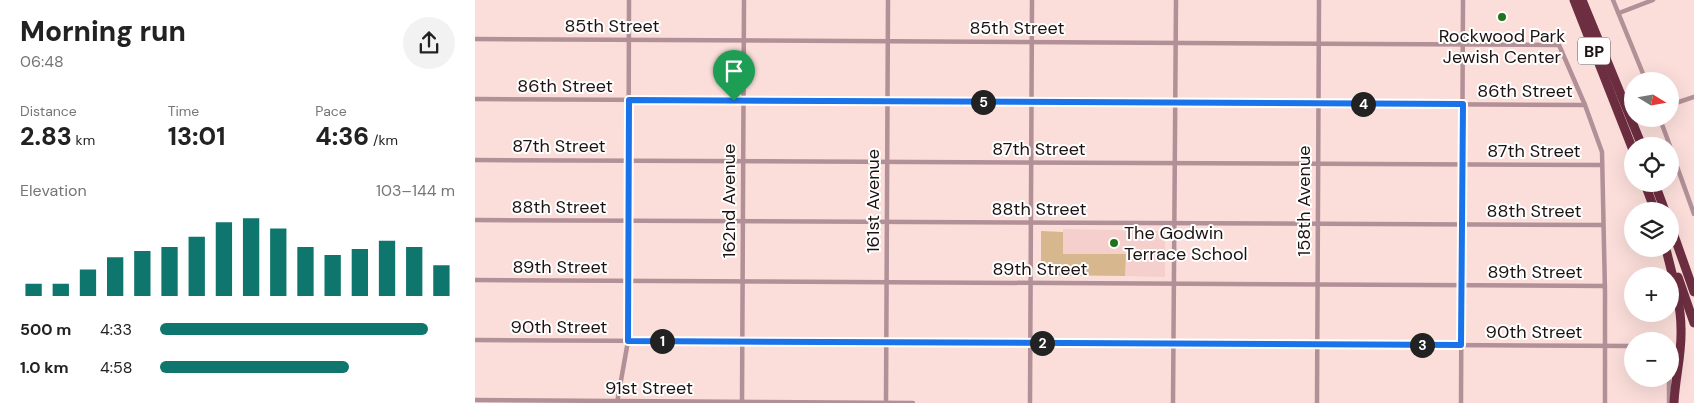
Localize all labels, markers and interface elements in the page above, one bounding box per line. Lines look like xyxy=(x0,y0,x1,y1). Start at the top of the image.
marker: Rockwood Park Jewish Center xyxy=(1496,11,1508,23)
text: Morning run xyxy=(20,13,186,50)
street label: 85th Street xyxy=(564,14,660,38)
street label: 85th Street xyxy=(969,16,1065,40)
button: share xyxy=(403,17,455,69)
place label: Rockwood Park Jewish Center xyxy=(1439,24,1565,69)
road number: BP xyxy=(1578,37,1610,64)
pin xyxy=(713,50,755,101)
text: 06:48 xyxy=(20,51,64,72)
icon: arrive xyxy=(720,57,748,85)
north arrow xyxy=(1624,72,1679,128)
map controls xyxy=(1624,72,1679,387)
street label: 86th Street xyxy=(517,74,613,98)
street label: 86th Street xyxy=(1477,79,1573,103)
pin: 5 xyxy=(971,90,995,114)
pin: 4 xyxy=(1351,92,1375,116)
text: 5 xyxy=(979,93,988,111)
text: 4 xyxy=(1359,95,1368,113)
text: Distance xyxy=(20,102,77,120)
text: Time xyxy=(168,102,199,120)
text: Pace xyxy=(315,102,347,120)
text: 2.83 xyxy=(20,120,72,153)
text: 13:01 xyxy=(168,120,225,153)
text: 4:36 xyxy=(315,120,369,153)
text: km xyxy=(72,131,95,149)
text: /km xyxy=(369,131,398,149)
street label: 87th Street xyxy=(512,134,606,158)
street label: 87th Street xyxy=(992,137,1086,161)
button: locate xyxy=(1624,137,1679,192)
street label: 87th Street xyxy=(1487,139,1581,163)
street label: 162nd Avenue xyxy=(717,144,741,258)
street label: 158th Avenue xyxy=(1292,146,1316,256)
street label: 161st Avenue xyxy=(861,149,885,253)
text: Elevation xyxy=(20,180,87,201)
text: 103–144 m xyxy=(376,180,455,201)
street label: 88th Street xyxy=(511,195,607,219)
street label: 88th Street xyxy=(991,197,1087,221)
street label: 88th Street xyxy=(1486,199,1582,223)
button: layers xyxy=(1624,202,1679,257)
place label: The Godwin Terrace School xyxy=(1124,221,1248,266)
marker: The Godwin Terrace School xyxy=(1108,237,1120,249)
street label: 89th Street xyxy=(513,255,607,279)
street label: 89th Street xyxy=(993,257,1087,281)
street label: 89th Street xyxy=(1488,260,1582,284)
button: + xyxy=(1624,267,1679,322)
street label: 90th Street xyxy=(511,315,607,339)
text: 500 m xyxy=(20,319,71,340)
text: 4:33 xyxy=(100,319,132,340)
street label: 90th Street xyxy=(1486,320,1582,344)
pin: 1 xyxy=(649,328,675,354)
pin: 2 xyxy=(1029,330,1055,356)
text: 1 xyxy=(660,332,665,350)
pin: 3 xyxy=(1409,332,1435,358)
button: − xyxy=(1624,332,1679,387)
text: 2 xyxy=(1038,334,1047,352)
text: 3 xyxy=(1418,336,1427,354)
text: 1.0 km xyxy=(20,357,69,378)
text: 4:58 xyxy=(100,357,132,378)
street label: 91st Street xyxy=(605,376,693,400)

